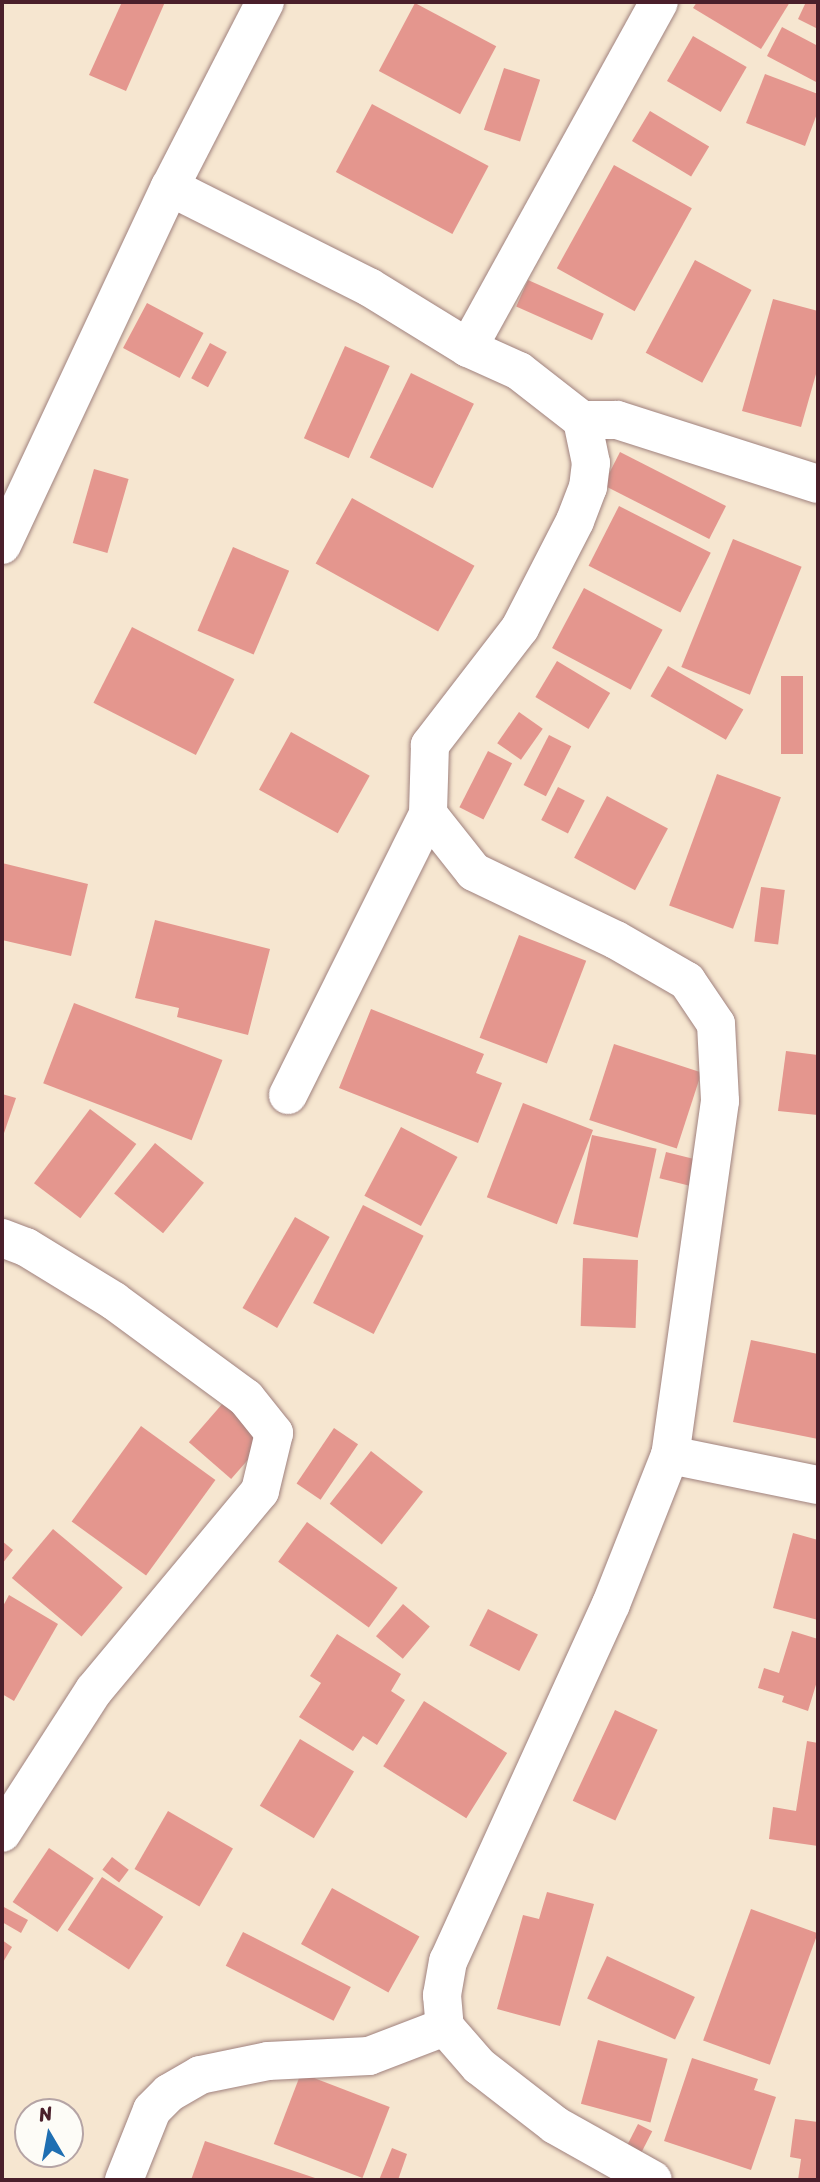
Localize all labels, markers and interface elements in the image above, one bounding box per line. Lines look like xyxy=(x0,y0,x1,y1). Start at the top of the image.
text: N xyxy=(36,2096,55,2131)
north arrow xyxy=(14,2098,84,2168)

